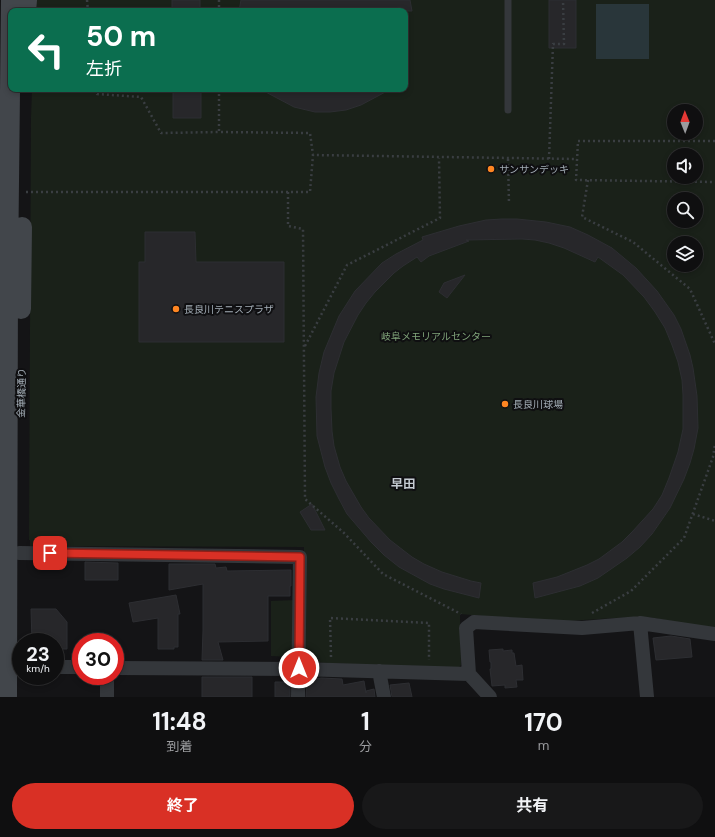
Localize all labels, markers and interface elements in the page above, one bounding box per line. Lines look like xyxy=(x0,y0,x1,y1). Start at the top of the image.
text: 50 m xyxy=(86,18,156,55)
icon: left xyxy=(20,24,72,76)
text: 左折 xyxy=(86,57,122,81)
north arrow xyxy=(667,104,703,140)
map controls xyxy=(667,104,703,272)
button: sound xyxy=(667,148,703,184)
place label: サンサンデッキ xyxy=(499,163,569,176)
marker: サンサンデッキ xyxy=(486,164,496,174)
button: search xyxy=(667,192,703,228)
button: layers xyxy=(667,236,703,272)
place label: 長良川テニスプラザ xyxy=(184,303,274,316)
marker: 長良川テニスプラザ xyxy=(171,304,181,314)
park label: 岐阜メモリアルセンター xyxy=(381,330,491,343)
street label: 金華橋通り xyxy=(15,368,28,418)
place label: 長良川球場 xyxy=(513,398,563,411)
marker: 長良川球場 xyxy=(500,399,510,409)
district label: 早田 xyxy=(391,476,415,492)
pin xyxy=(33,536,67,570)
icon: arrive xyxy=(39,542,61,564)
speed limit sign: 30 xyxy=(72,633,124,685)
text: 23 xyxy=(26,641,50,667)
position arrow xyxy=(278,647,320,689)
text: km/h xyxy=(26,662,50,675)
text: 11:48 xyxy=(152,706,207,737)
text: 1 xyxy=(361,706,370,737)
text: 170 xyxy=(524,707,563,738)
text: m xyxy=(538,737,549,754)
text: 到着 xyxy=(166,738,192,755)
text: 分 xyxy=(359,738,372,755)
button: 終了 xyxy=(12,783,354,829)
button: 共有 xyxy=(362,783,703,829)

